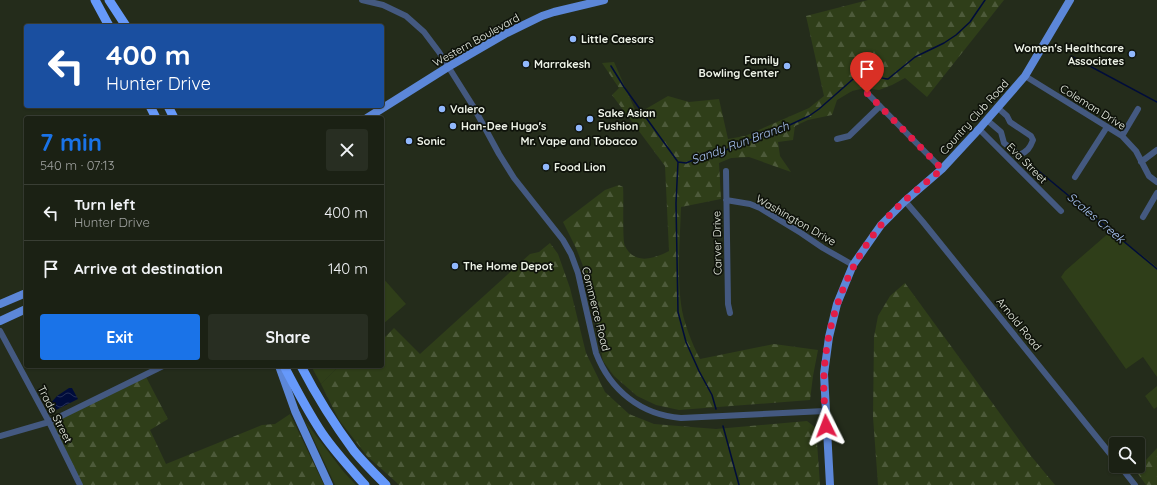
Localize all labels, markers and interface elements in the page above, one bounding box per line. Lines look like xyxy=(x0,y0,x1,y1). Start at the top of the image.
street label: Western Boulevard xyxy=(430,10,522,70)
place label: Little Caesars xyxy=(581,32,654,46)
marker: Little Caesars xyxy=(568,34,578,44)
text: 400 m xyxy=(106,37,191,72)
icon: left xyxy=(40,40,92,92)
place label: Women's Healthcare Associates xyxy=(1014,41,1125,68)
marker: Women's Healthcare Associates xyxy=(1127,49,1137,59)
pin xyxy=(850,52,884,93)
place label: Family Bowling Center xyxy=(699,53,779,80)
place label: Marrakesh xyxy=(534,57,591,71)
icon: arrive xyxy=(856,58,878,80)
marker: Marrakesh xyxy=(521,59,531,69)
marker: Family Bowling Center xyxy=(782,61,792,71)
text: Hunter Drive xyxy=(106,72,211,95)
street label: Country Club Road xyxy=(936,76,1012,158)
street label: Coleman Drive xyxy=(1057,81,1129,133)
place label: Valero xyxy=(450,102,485,116)
marker: Valero xyxy=(437,104,447,114)
place label: Sake Asian Fushion xyxy=(598,106,655,133)
marker: Sake Asian Fushion xyxy=(585,114,595,124)
water label: Sandy Run Branch xyxy=(689,118,791,167)
place label: Han-Dee Hugo's xyxy=(461,119,546,133)
marker: Han-Dee Hugo's xyxy=(448,121,458,131)
marker: Mr. Vape and Tobacco xyxy=(574,123,584,133)
text: 7 min xyxy=(40,127,102,157)
button: close xyxy=(326,129,368,171)
place label: Sonic xyxy=(417,134,446,148)
place label: Mr. Vape and Tobacco xyxy=(521,134,638,148)
marker: Sonic xyxy=(404,136,414,146)
street label: Eva Street xyxy=(1004,140,1050,186)
text: 540 m · 07:13 xyxy=(40,157,114,173)
place label: Food Lion xyxy=(554,160,606,174)
marker: Food Lion xyxy=(541,162,551,172)
water label: Scales Creek xyxy=(1064,189,1129,247)
street label: Washington Drive xyxy=(753,191,839,249)
text: Turn left xyxy=(74,195,136,214)
icon: left xyxy=(40,202,62,224)
text: 400 m xyxy=(324,203,368,222)
street label: Carver Drive xyxy=(709,211,725,275)
text: Hunter Drive xyxy=(74,214,150,230)
icon: arrive xyxy=(40,258,62,280)
text: Arrive at destination xyxy=(74,259,223,278)
text: 140 m xyxy=(328,259,368,278)
place label: The Home Depot xyxy=(463,259,553,273)
marker: The Home Depot xyxy=(450,261,460,271)
street label: Commerce Road xyxy=(579,265,613,353)
street label: Arnold Road xyxy=(994,295,1044,353)
button: Exit xyxy=(40,314,200,360)
button: Share xyxy=(208,314,368,360)
street label: Trade Street xyxy=(35,383,76,445)
position arrow xyxy=(805,405,847,447)
map controls xyxy=(1109,437,1145,473)
button: search xyxy=(1109,437,1145,473)

